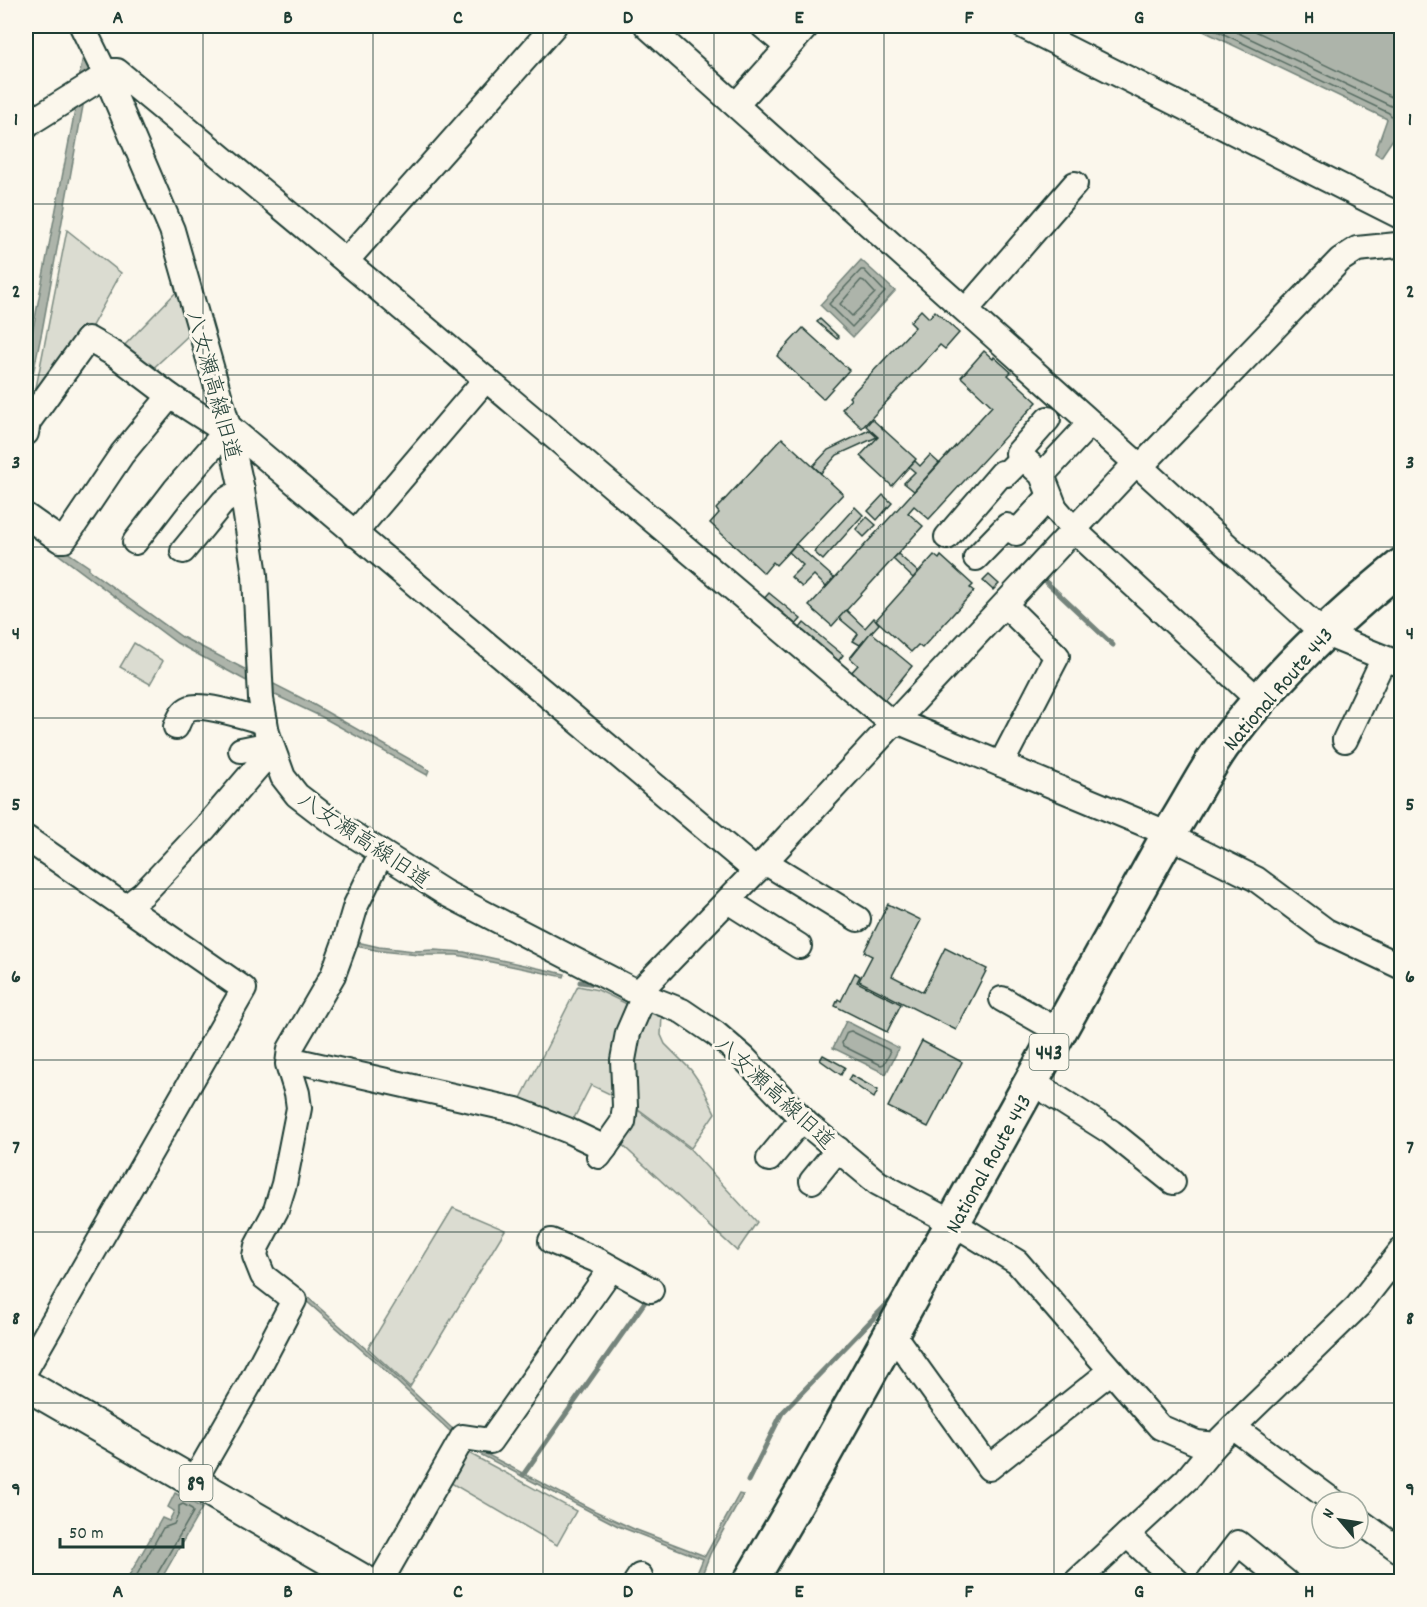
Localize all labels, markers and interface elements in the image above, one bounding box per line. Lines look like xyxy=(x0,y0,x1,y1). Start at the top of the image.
text: A xyxy=(113,5,124,33)
text: B xyxy=(283,5,293,33)
text: C xyxy=(453,5,463,33)
text: D xyxy=(623,5,634,33)
text: E xyxy=(794,5,804,33)
text: F xyxy=(965,5,975,33)
text: G xyxy=(1134,5,1144,33)
text: H xyxy=(1304,5,1314,33)
text: 1 xyxy=(14,107,18,135)
text: 1 xyxy=(1408,107,1412,135)
text: 2 xyxy=(12,279,20,307)
text: 2 xyxy=(1406,279,1414,307)
street label: 八女瀬高線旧道 xyxy=(177,308,247,464)
text: 3 xyxy=(12,450,20,478)
text: 3 xyxy=(1406,450,1414,478)
text: 4 xyxy=(12,621,20,649)
text: 4 xyxy=(1406,621,1414,649)
street label: National Route 443 xyxy=(1217,622,1342,759)
street label: 八女瀬高線旧道 xyxy=(291,786,436,898)
text: 5 xyxy=(11,792,21,820)
text: 5 xyxy=(1405,792,1415,820)
text: 6 xyxy=(11,964,21,992)
text: 6 xyxy=(1405,964,1415,992)
street label: 八女瀬高線旧道 xyxy=(707,1031,841,1158)
road number: 443 xyxy=(1030,1034,1068,1070)
street label: National Route 443 xyxy=(939,1090,1041,1240)
text: 7 xyxy=(12,1135,20,1163)
text: 7 xyxy=(1406,1135,1414,1163)
text: 8 xyxy=(12,1306,20,1334)
text: 8 xyxy=(1406,1306,1414,1334)
road number: 89 xyxy=(180,1465,212,1501)
text: 9 xyxy=(11,1477,21,1505)
text: 9 xyxy=(1405,1477,1415,1505)
north arrow xyxy=(1310,1490,1370,1550)
text: N xyxy=(1317,1505,1341,1523)
scale bar xyxy=(60,1511,183,1549)
text: 50 m xyxy=(69,1522,104,1547)
text: A xyxy=(113,1579,124,1607)
text: B xyxy=(283,1579,293,1607)
text: C xyxy=(453,1579,463,1607)
text: D xyxy=(623,1579,634,1607)
text: E xyxy=(794,1579,804,1607)
text: F xyxy=(965,1579,975,1607)
text: G xyxy=(1134,1579,1144,1607)
text: H xyxy=(1304,1579,1314,1607)

